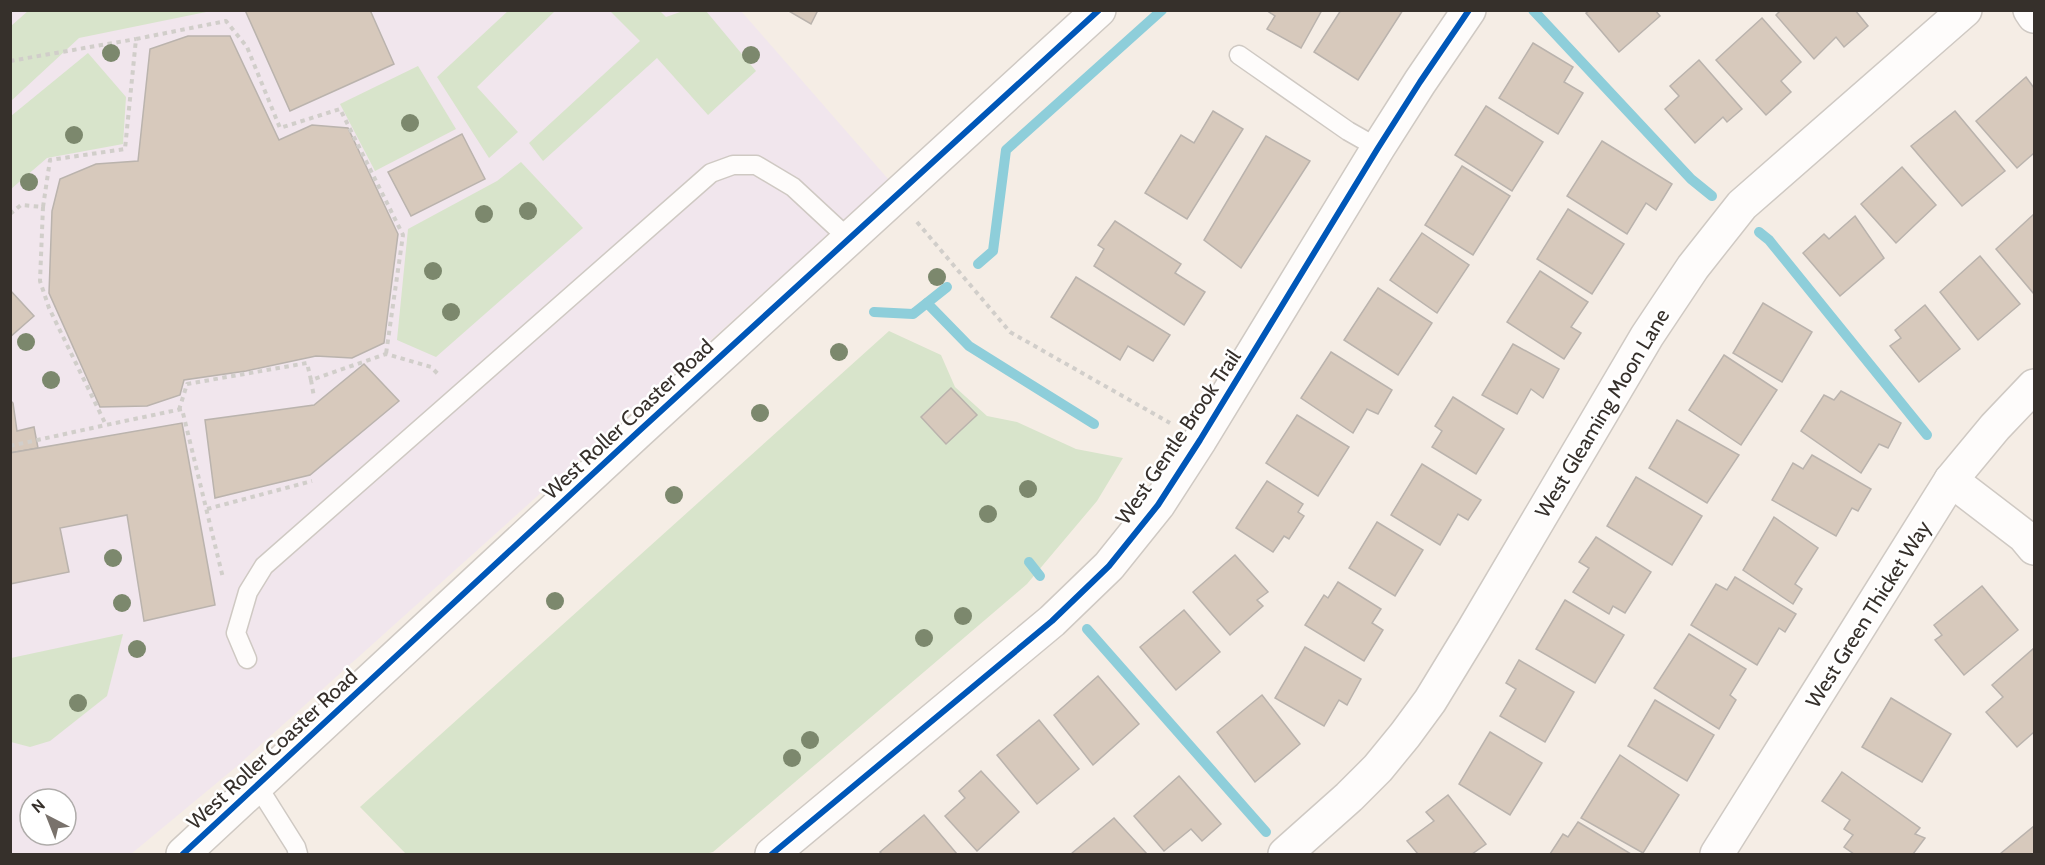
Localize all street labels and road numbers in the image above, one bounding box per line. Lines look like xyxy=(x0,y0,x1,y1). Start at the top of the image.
street label: West Gleaming Moon Lane xyxy=(1530,304,1674,522)
street label: West Roller Coaster Road xyxy=(538,334,718,504)
street label: West Gentle Brook Trail xyxy=(1110,345,1246,529)
street label: West Green Thicket Way xyxy=(1800,516,1936,712)
street label: West Roller Coaster Road xyxy=(182,664,362,834)

